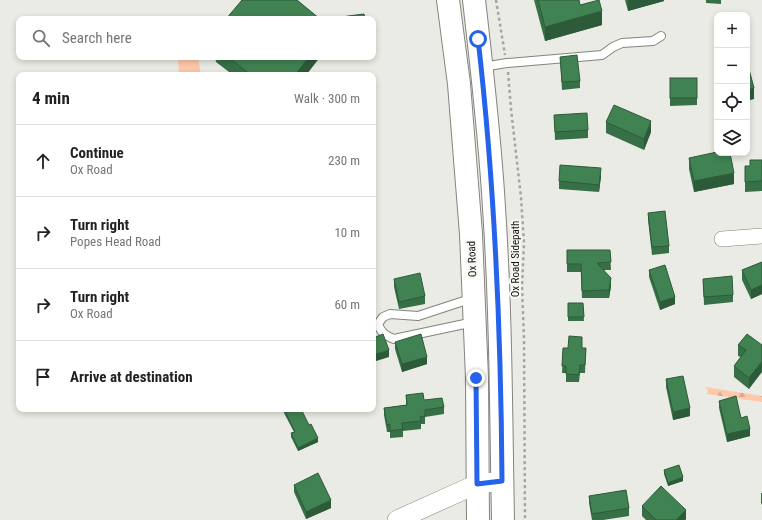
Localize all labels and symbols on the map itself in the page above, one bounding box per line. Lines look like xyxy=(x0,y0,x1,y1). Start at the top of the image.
route start xyxy=(469,30,487,48)
street label: Ox Road Sidepath xyxy=(509,221,522,297)
street label: Ox Road xyxy=(465,241,479,277)
route end xyxy=(467,369,485,387)

